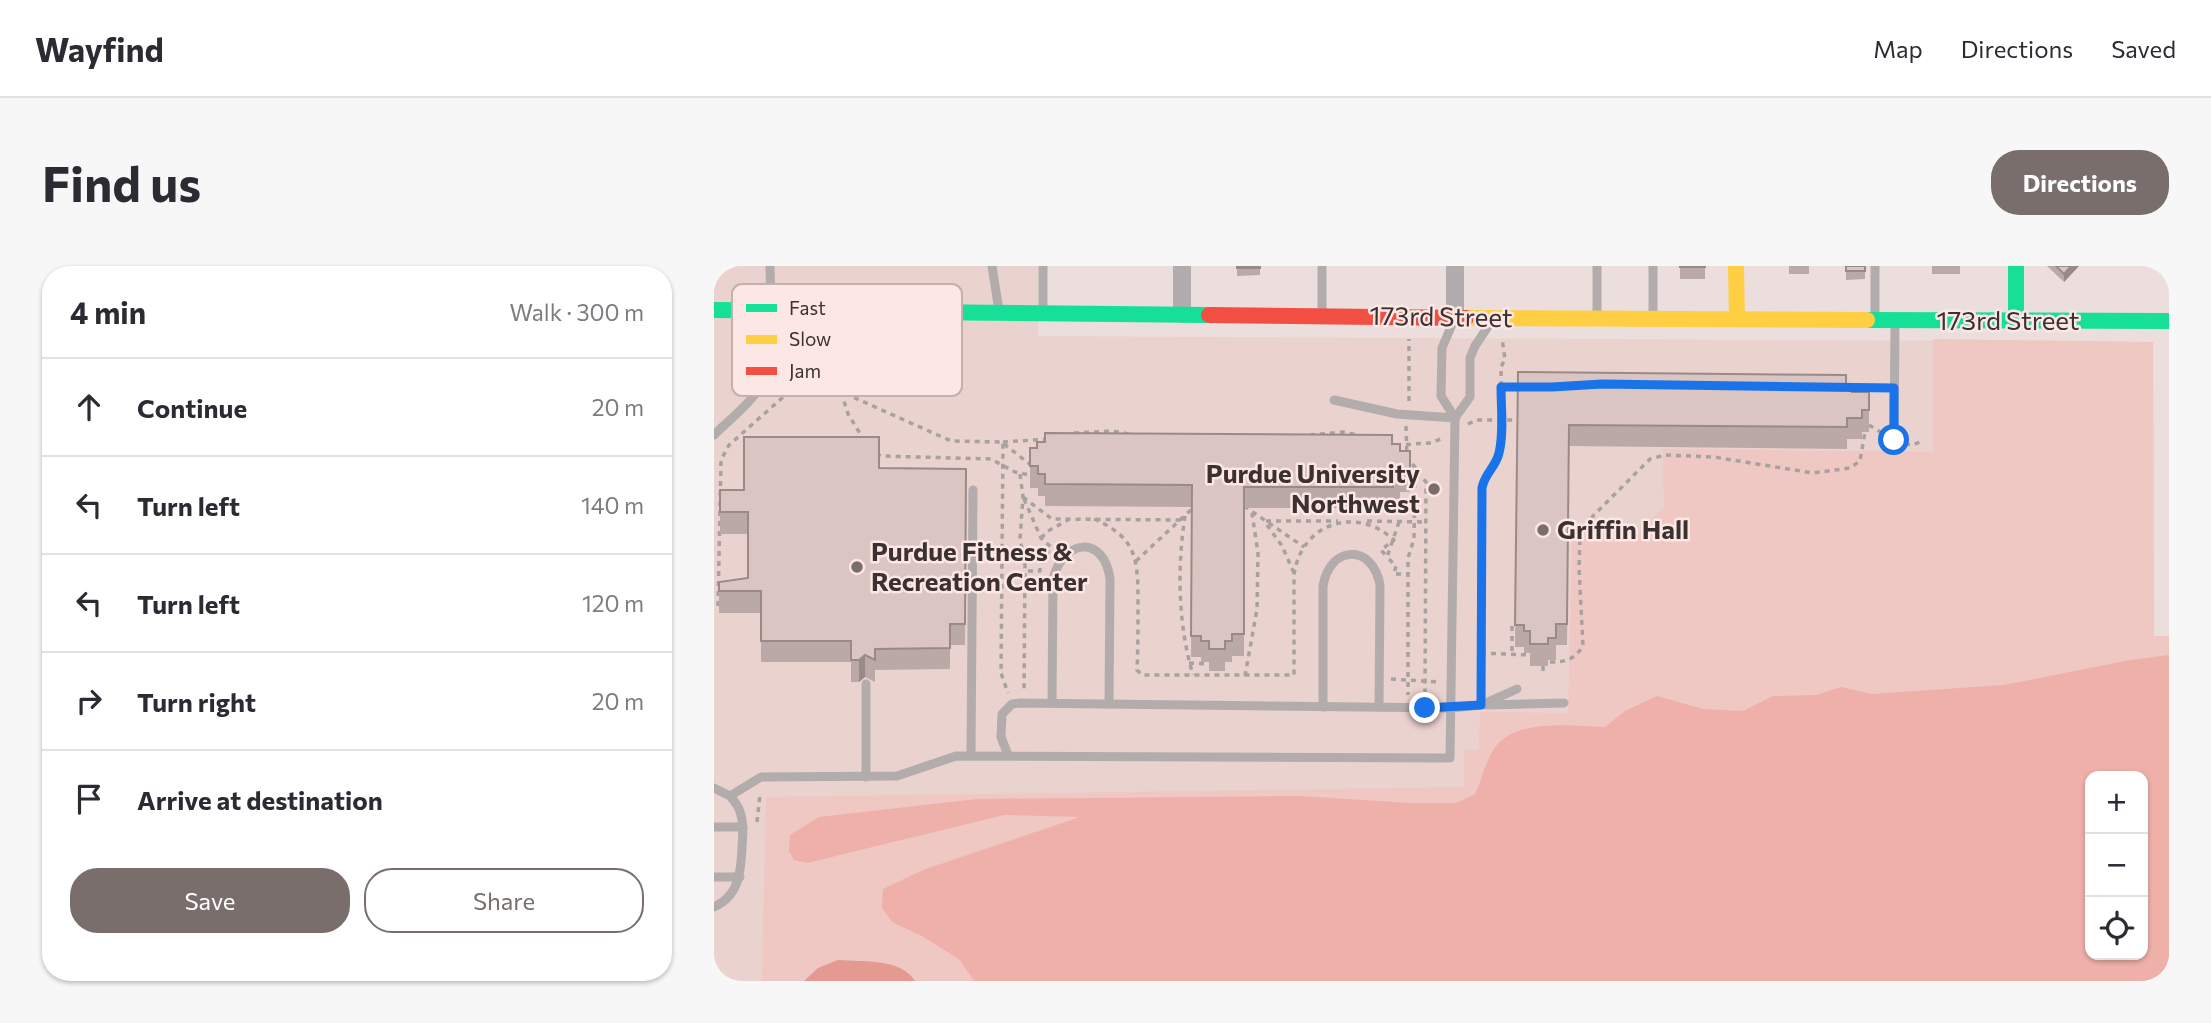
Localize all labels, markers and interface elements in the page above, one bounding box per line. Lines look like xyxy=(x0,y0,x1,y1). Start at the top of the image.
text: Wayfind xyxy=(35,28,164,69)
text: Map xyxy=(1873,34,1923,63)
text: Directions xyxy=(1961,34,2073,63)
text: Saved xyxy=(2111,34,2176,63)
button: Directions xyxy=(1991,150,2169,215)
text: Find us xyxy=(42,152,201,212)
legend xyxy=(732,284,962,396)
text: 4 min xyxy=(70,293,146,330)
text: Fast xyxy=(789,296,826,319)
text: Walk · 300 m xyxy=(510,298,644,326)
street label: 173rd Street xyxy=(1369,299,1513,332)
street label: 173rd Street xyxy=(1936,304,2080,335)
text: Slow xyxy=(789,327,831,350)
text: Jam xyxy=(789,359,821,382)
icon: ahead xyxy=(70,388,108,426)
text: Continue xyxy=(137,392,247,423)
text: 20 m xyxy=(592,393,644,421)
route start xyxy=(1878,424,1909,455)
place label: Purdue University Northwest xyxy=(1206,457,1420,518)
marker: Purdue University Northwest xyxy=(1426,481,1442,497)
icon: left xyxy=(70,486,108,524)
text: Turn left xyxy=(137,490,240,521)
text: 140 m xyxy=(581,491,644,519)
place label: Griffin Hall xyxy=(1557,513,1689,544)
marker: Griffin Hall xyxy=(1535,522,1551,538)
place label: Purdue Fitness & Recreation Center xyxy=(871,535,1088,596)
marker: Purdue Fitness & Recreation Center xyxy=(849,559,865,575)
icon: left xyxy=(70,584,108,622)
text: Turn left xyxy=(137,588,240,619)
text: 120 m xyxy=(582,589,644,617)
icon: right xyxy=(70,682,108,720)
text: Turn right xyxy=(137,686,256,717)
text: 20 m xyxy=(592,687,644,715)
route end xyxy=(1409,692,1440,723)
map controls xyxy=(2085,771,2148,960)
button: + xyxy=(2085,771,2148,834)
icon: arrive xyxy=(70,780,108,818)
text: Arrive at destination xyxy=(137,784,383,815)
button: − xyxy=(2085,834,2148,897)
button: Save xyxy=(70,868,350,933)
button: Share xyxy=(364,868,644,933)
button: locate xyxy=(2085,897,2148,960)

